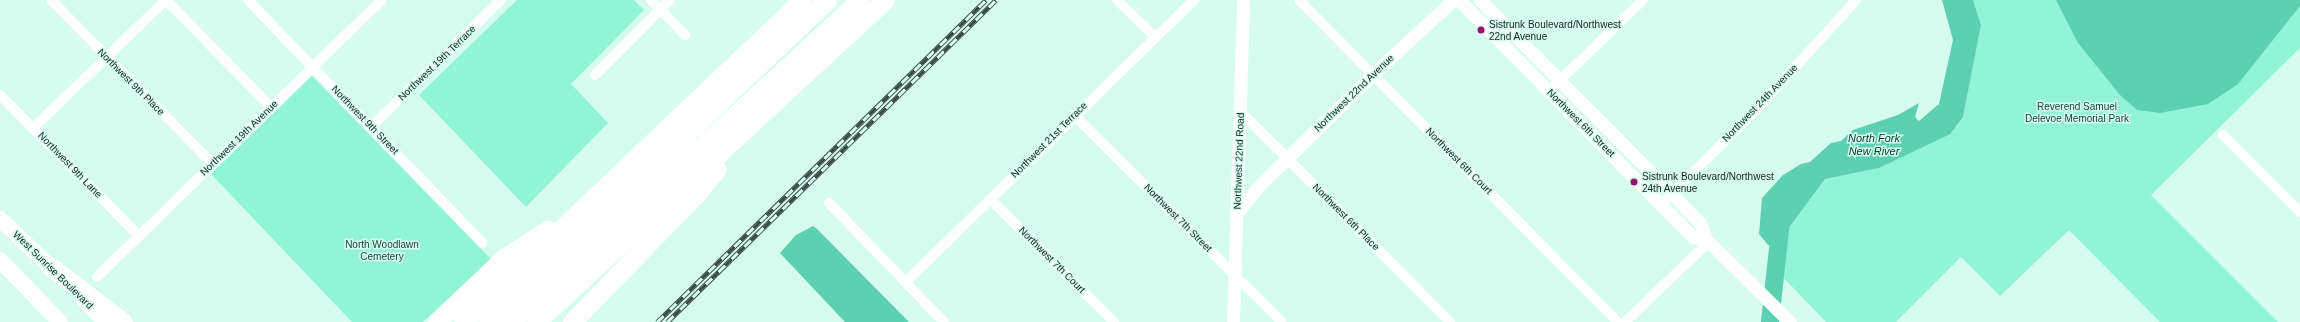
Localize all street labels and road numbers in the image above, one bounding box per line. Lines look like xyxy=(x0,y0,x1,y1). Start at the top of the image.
street label: Northwest 19th Terrace xyxy=(396,23,478,103)
street label: Northwest 9th Place xyxy=(95,46,167,118)
street label: Northwest 22nd Avenue xyxy=(1312,52,1396,134)
street label: Northwest 24th Avenue xyxy=(1720,62,1800,144)
street label: Northwest 9th Street xyxy=(329,83,401,157)
street label: Northwest 6th Street xyxy=(1545,87,1617,159)
street label: Northwest 19th Avenue xyxy=(198,98,280,178)
street label: Northwest 21st Terrace xyxy=(1008,99,1090,181)
street label: Northwest 22nd Road xyxy=(1231,112,1247,210)
street label: Northwest 6th Court xyxy=(1423,125,1495,197)
street label: Northwest 9th Lane xyxy=(36,130,104,200)
street label: Northwest 6th Place xyxy=(1310,181,1382,253)
street label: Northwest 7th Street xyxy=(1142,182,1214,254)
street label: Northwest 7th Court xyxy=(1016,224,1088,296)
street label: West Sunrise Boulevard xyxy=(10,228,96,312)

